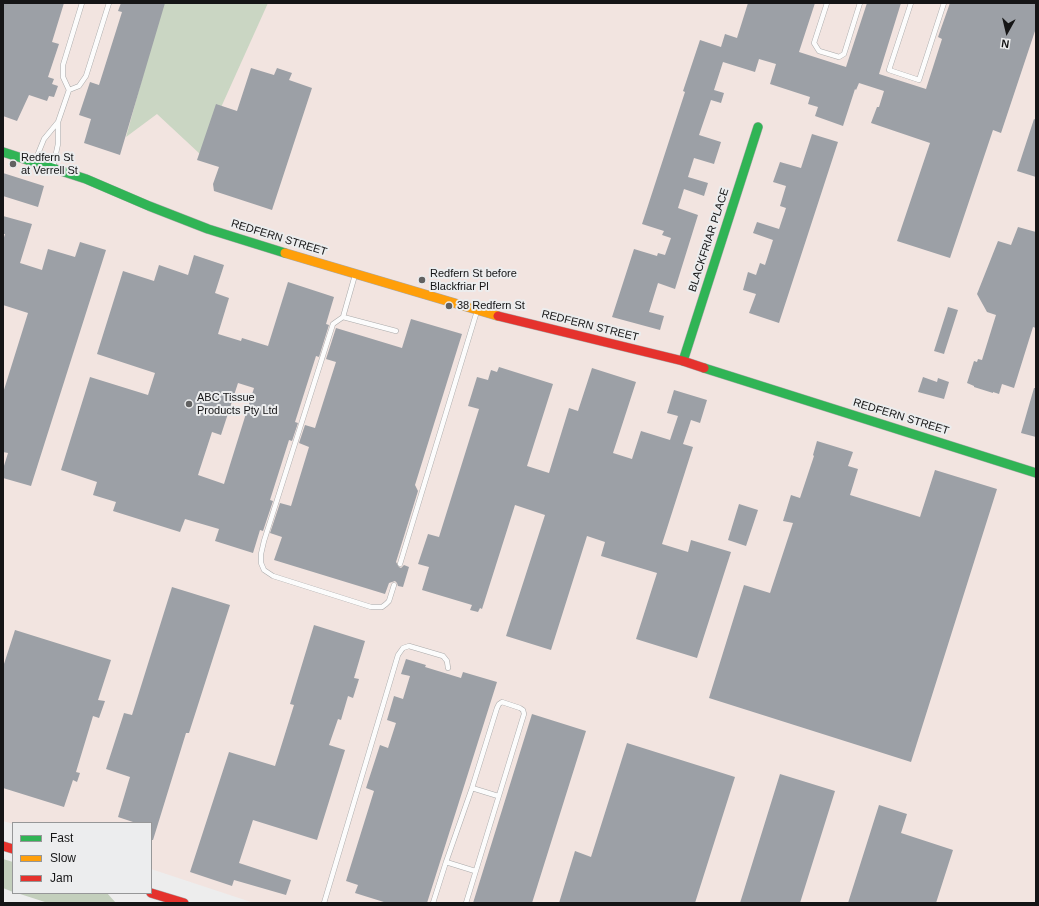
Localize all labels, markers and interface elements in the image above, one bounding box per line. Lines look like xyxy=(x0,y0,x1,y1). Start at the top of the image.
north arrow xyxy=(987,12,1027,52)
text: N xyxy=(1001,37,1010,50)
place label: Redfern St at Verrell St xyxy=(21,151,78,177)
marker: Redfern St at Verrell St xyxy=(8,159,18,169)
street label: BLACKFRIAR PLACE xyxy=(686,187,732,293)
street label: REDFERN STREET xyxy=(229,217,329,259)
place label: Redfern St before Blackfriar Pl xyxy=(430,267,517,293)
marker: Redfern St before Blackfriar Pl xyxy=(417,275,427,285)
place label: 38 Redfern St xyxy=(457,299,525,313)
marker: 38 Redfern St xyxy=(444,301,454,311)
street label: REDFERN STREET xyxy=(540,308,640,344)
place label: ABC Tissue Products Pty Ltd xyxy=(197,391,278,417)
street label: REDFERN STREET xyxy=(851,396,951,438)
marker: ABC Tissue Products Pty Ltd xyxy=(184,399,194,409)
legend xyxy=(12,822,152,894)
text: Fast xyxy=(50,831,73,845)
text: Slow xyxy=(50,851,76,865)
text: Jam xyxy=(50,871,73,885)

